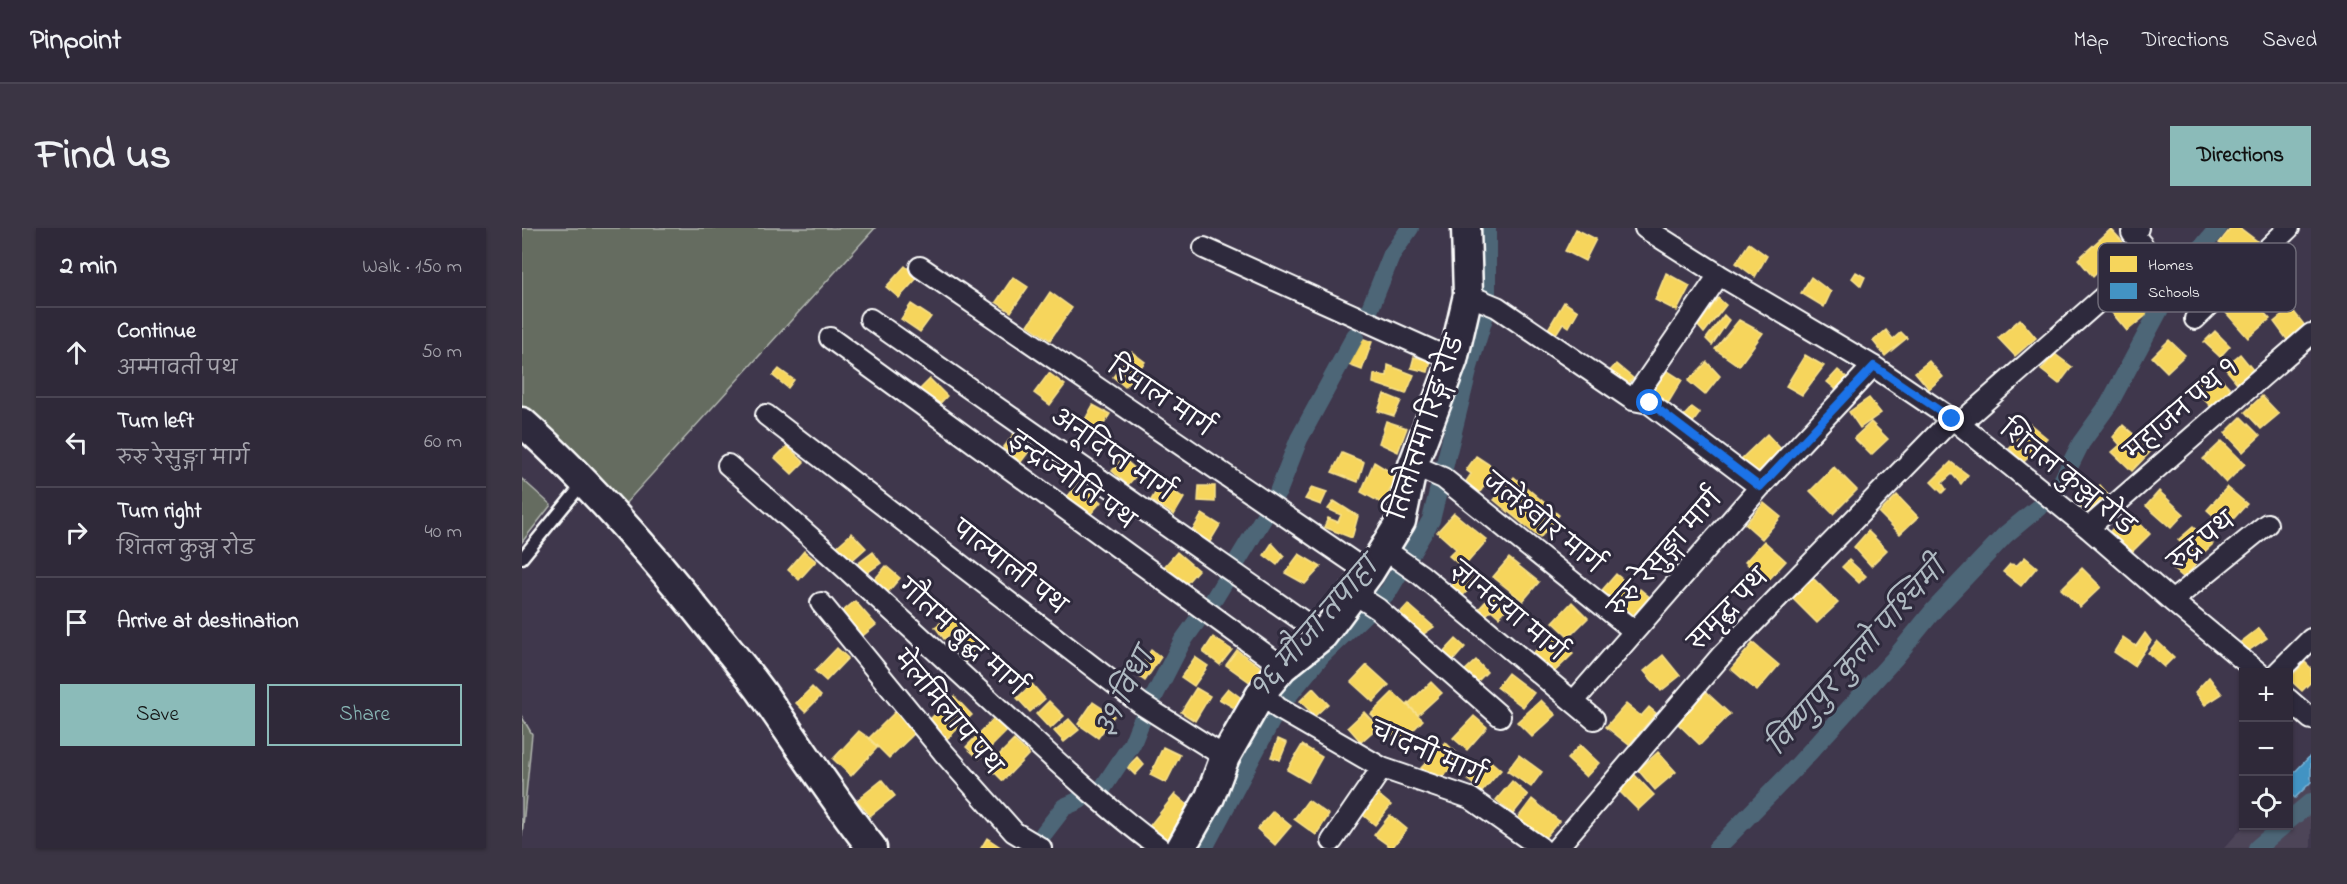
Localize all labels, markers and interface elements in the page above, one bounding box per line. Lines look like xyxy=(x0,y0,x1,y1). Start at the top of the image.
text: Pinpoint xyxy=(30,21,121,62)
text: Map xyxy=(2073,26,2109,56)
text: Directions xyxy=(2142,26,2229,56)
text: Saved xyxy=(2262,26,2317,56)
text: Find us xyxy=(36,126,171,187)
button: Directions xyxy=(2170,126,2311,186)
legend xyxy=(2098,243,2296,312)
text: 2 min xyxy=(60,248,117,286)
text: Walk · 150 m xyxy=(362,253,462,282)
text: Homes xyxy=(2148,254,2193,278)
text: Schools xyxy=(2148,281,2200,305)
text: Continue xyxy=(117,316,196,348)
street label: तिलोत्तमा रिङ्ग रोड xyxy=(1377,329,1475,527)
icon: ahead xyxy=(60,336,93,369)
text: 50 m xyxy=(421,338,462,367)
street label: रिमाल मार्ग xyxy=(1097,347,1222,448)
street label: महाजन पथ १ xyxy=(2117,352,2248,472)
text: अम्मावती पथ xyxy=(117,355,237,384)
route start xyxy=(1636,389,1662,415)
street label: अनूदिप्त मार्ग xyxy=(1043,398,1183,512)
route end xyxy=(1938,405,1964,431)
text: Turn left xyxy=(117,406,194,438)
street label: शितल कुञ्ज रोड xyxy=(1989,410,2144,545)
street label: इन्द्रज्योति पथ xyxy=(999,421,1144,541)
icon: left xyxy=(60,426,93,459)
text: 60 m xyxy=(424,428,462,457)
text: रुरु रेसुङ्गा मार्ग xyxy=(117,445,249,474)
street label: जलेश्वोर मार्ग xyxy=(1473,462,1613,585)
street label: रुरु रेसुङ्गा मार्ग xyxy=(1597,479,1733,628)
text: Turn right xyxy=(117,496,202,528)
street label: रुद्र पथ xyxy=(2160,504,2245,582)
street label: पाल्पाली पथ xyxy=(942,509,1076,626)
icon: right xyxy=(60,516,93,549)
text: 40 m xyxy=(425,518,462,547)
text: शितल कुञ्ज रोड xyxy=(117,535,255,564)
water label: १६ मौजा तपाहा xyxy=(1238,541,1393,709)
water label: विष्णुपुर कुलो पश्चिमी xyxy=(1756,545,1960,765)
street label: ज्ञानदया मार्ग xyxy=(1441,551,1575,673)
street label: समृद्ध पथ xyxy=(1681,561,1779,661)
street label: गौतम बुद्ध मार्ग xyxy=(887,566,1037,707)
icon: arrive xyxy=(60,606,93,639)
text: Arrive at destination xyxy=(117,606,299,638)
water label: ३१ विधा xyxy=(1084,635,1168,744)
street label: मेलमिलाप पथ xyxy=(882,641,1012,785)
map controls xyxy=(2239,668,2293,830)
button: + xyxy=(2239,668,2293,722)
button: Save xyxy=(60,684,255,746)
button: Share xyxy=(267,684,462,746)
street label: चादनी मार्ग xyxy=(1363,711,1492,796)
button: − xyxy=(2239,722,2293,776)
button: locate xyxy=(2239,776,2293,830)

